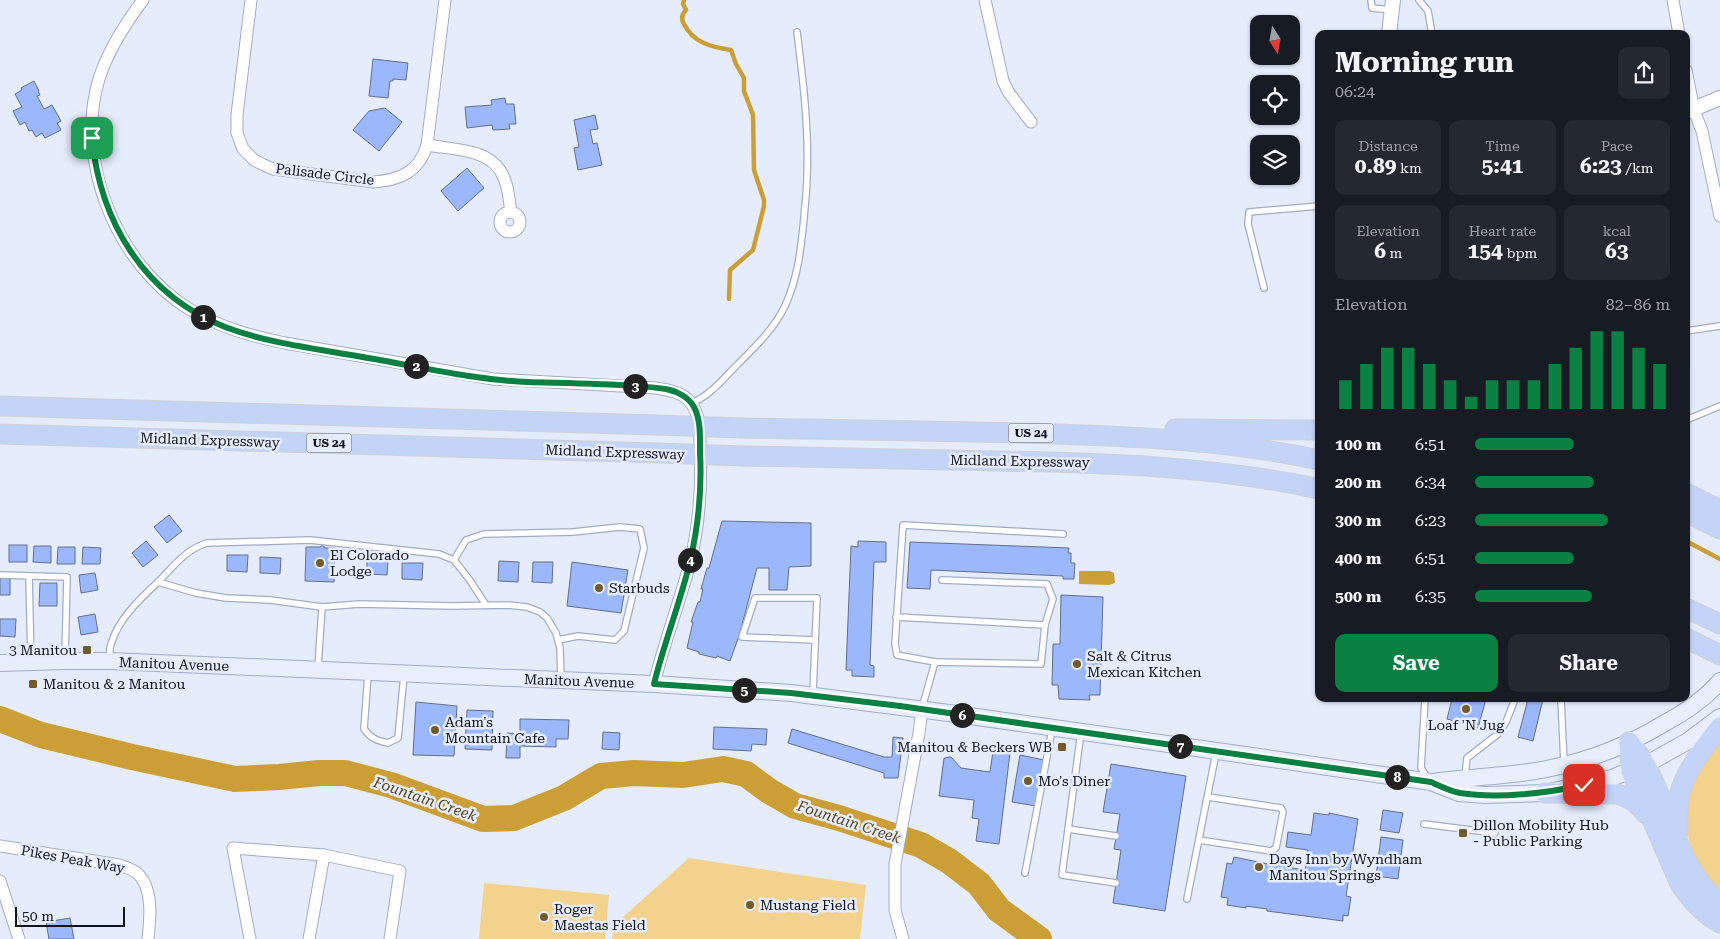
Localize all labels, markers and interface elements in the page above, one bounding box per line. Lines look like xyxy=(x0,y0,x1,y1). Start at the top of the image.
north arrow xyxy=(1250,15,1300,65)
map controls xyxy=(1250,15,1300,185)
text: Morning run xyxy=(1335,46,1514,79)
button: share xyxy=(1618,47,1670,99)
button: locate xyxy=(1250,75,1300,125)
text: 06:24 xyxy=(1335,82,1375,101)
pin xyxy=(71,117,113,159)
icon: arrive xyxy=(78,124,106,152)
button: layers xyxy=(1250,135,1300,185)
text: Distance xyxy=(1359,138,1418,154)
text: Time xyxy=(1485,138,1520,154)
text: Pace xyxy=(1601,138,1633,154)
text: 0.89 xyxy=(1355,154,1397,178)
text: 5:41 xyxy=(1482,154,1523,178)
text: 6:23 xyxy=(1580,154,1622,178)
street label: Palisade Circle xyxy=(275,160,376,188)
text: km xyxy=(1397,160,1422,176)
text: /km xyxy=(1622,160,1654,176)
text: Elevation xyxy=(1356,223,1420,239)
text: Heart rate xyxy=(1469,223,1536,239)
text: kcal xyxy=(1603,223,1631,239)
text: 6 xyxy=(1374,239,1386,263)
text: 154 xyxy=(1468,239,1503,263)
text: 63 xyxy=(1605,239,1629,263)
text: m xyxy=(1386,245,1402,261)
text: bpm xyxy=(1503,245,1537,261)
text: Elevation xyxy=(1335,295,1408,314)
text: 82–86 m xyxy=(1606,295,1670,314)
pin: 1 xyxy=(190,304,216,330)
text: 1 xyxy=(200,309,207,325)
pin: 2 xyxy=(404,354,428,378)
text: 2 xyxy=(413,358,420,374)
pin: 3 xyxy=(622,374,648,398)
text: 3 xyxy=(632,378,639,394)
road number: US 24 xyxy=(1008,423,1054,442)
street label: Midland Expressway xyxy=(140,430,281,450)
road number: US 24 xyxy=(306,433,352,452)
text: 100 m xyxy=(1335,435,1381,454)
text: 6:51 xyxy=(1415,435,1446,454)
street label: Midland Expressway xyxy=(545,442,686,462)
street label: Midland Expressway xyxy=(950,452,1091,470)
text: 200 m xyxy=(1335,473,1381,492)
text: 6:34 xyxy=(1415,473,1446,492)
text: 300 m xyxy=(1335,511,1381,530)
text: 6:23 xyxy=(1415,511,1446,530)
place label: El Colorado Lodge xyxy=(330,547,409,579)
pin: 4 xyxy=(678,548,702,572)
text: 400 m xyxy=(1335,549,1381,568)
text: 6:51 xyxy=(1415,549,1446,568)
text: 4 xyxy=(687,552,694,568)
marker: El Colorado Lodge xyxy=(314,557,326,569)
place label: Starbuds xyxy=(609,580,670,596)
marker: Starbuds xyxy=(593,582,605,594)
text: 500 m xyxy=(1335,587,1381,606)
text: 6:35 xyxy=(1415,587,1446,606)
button: Save xyxy=(1335,634,1498,692)
button: Share xyxy=(1508,634,1670,692)
place label: 3 Manitou xyxy=(9,642,77,658)
marker: 3 Manitou xyxy=(81,644,93,656)
place label: Salt & Citrus Mexican Kitchen xyxy=(1087,648,1202,680)
street label: Manitou Avenue xyxy=(119,654,230,674)
marker: Salt & Citrus Mexican Kitchen xyxy=(1071,658,1083,670)
street label: Manitou Avenue xyxy=(524,671,635,691)
place label: Manitou & 2 Manitou xyxy=(43,676,186,692)
marker: Manitou & 2 Manitou xyxy=(27,678,39,690)
pin: 5 xyxy=(732,678,756,702)
text: 5 xyxy=(741,682,748,698)
pin: 6 xyxy=(950,702,974,728)
marker: Loaf 'N Jug xyxy=(1460,703,1472,715)
text: 6 xyxy=(959,707,966,723)
place label: Adam's Mountain Cafe xyxy=(445,714,545,746)
place label: Loaf 'N Jug xyxy=(1428,717,1504,733)
marker: Adam's Mountain Cafe xyxy=(429,724,441,736)
pin: 7 xyxy=(1168,734,1192,758)
text: 7 xyxy=(1177,738,1184,754)
place label: Manitou & Beckers WB xyxy=(897,739,1052,755)
marker: Manitou & Beckers WB xyxy=(1056,741,1068,753)
pin: 8 xyxy=(1384,764,1410,790)
pin xyxy=(1563,764,1605,806)
text: 8 xyxy=(1394,769,1401,785)
icon: check xyxy=(1570,771,1598,799)
water label: Fountain Creek xyxy=(370,773,480,825)
place label: Mo's Diner xyxy=(1038,773,1110,789)
marker: Mo's Diner xyxy=(1022,775,1034,787)
water label: Fountain Creek xyxy=(794,796,904,847)
place label: Dillon Mobility Hub - Public Parking xyxy=(1473,817,1609,849)
marker: Dillon Mobility Hub - Public Parking xyxy=(1457,827,1469,839)
street label: Pikes Peak Way xyxy=(20,842,127,876)
place label: Days Inn by Wyndham Manitou Springs xyxy=(1269,851,1423,883)
marker: Days Inn by Wyndham Manitou Springs xyxy=(1253,861,1265,873)
place label: Mustang Field xyxy=(760,897,856,913)
marker: Mustang Field xyxy=(744,899,756,911)
place label: Roger Maestas Field xyxy=(554,901,646,933)
scale bar xyxy=(15,904,125,927)
text: 50 m xyxy=(22,908,54,924)
marker: Roger Maestas Field xyxy=(538,911,550,923)

